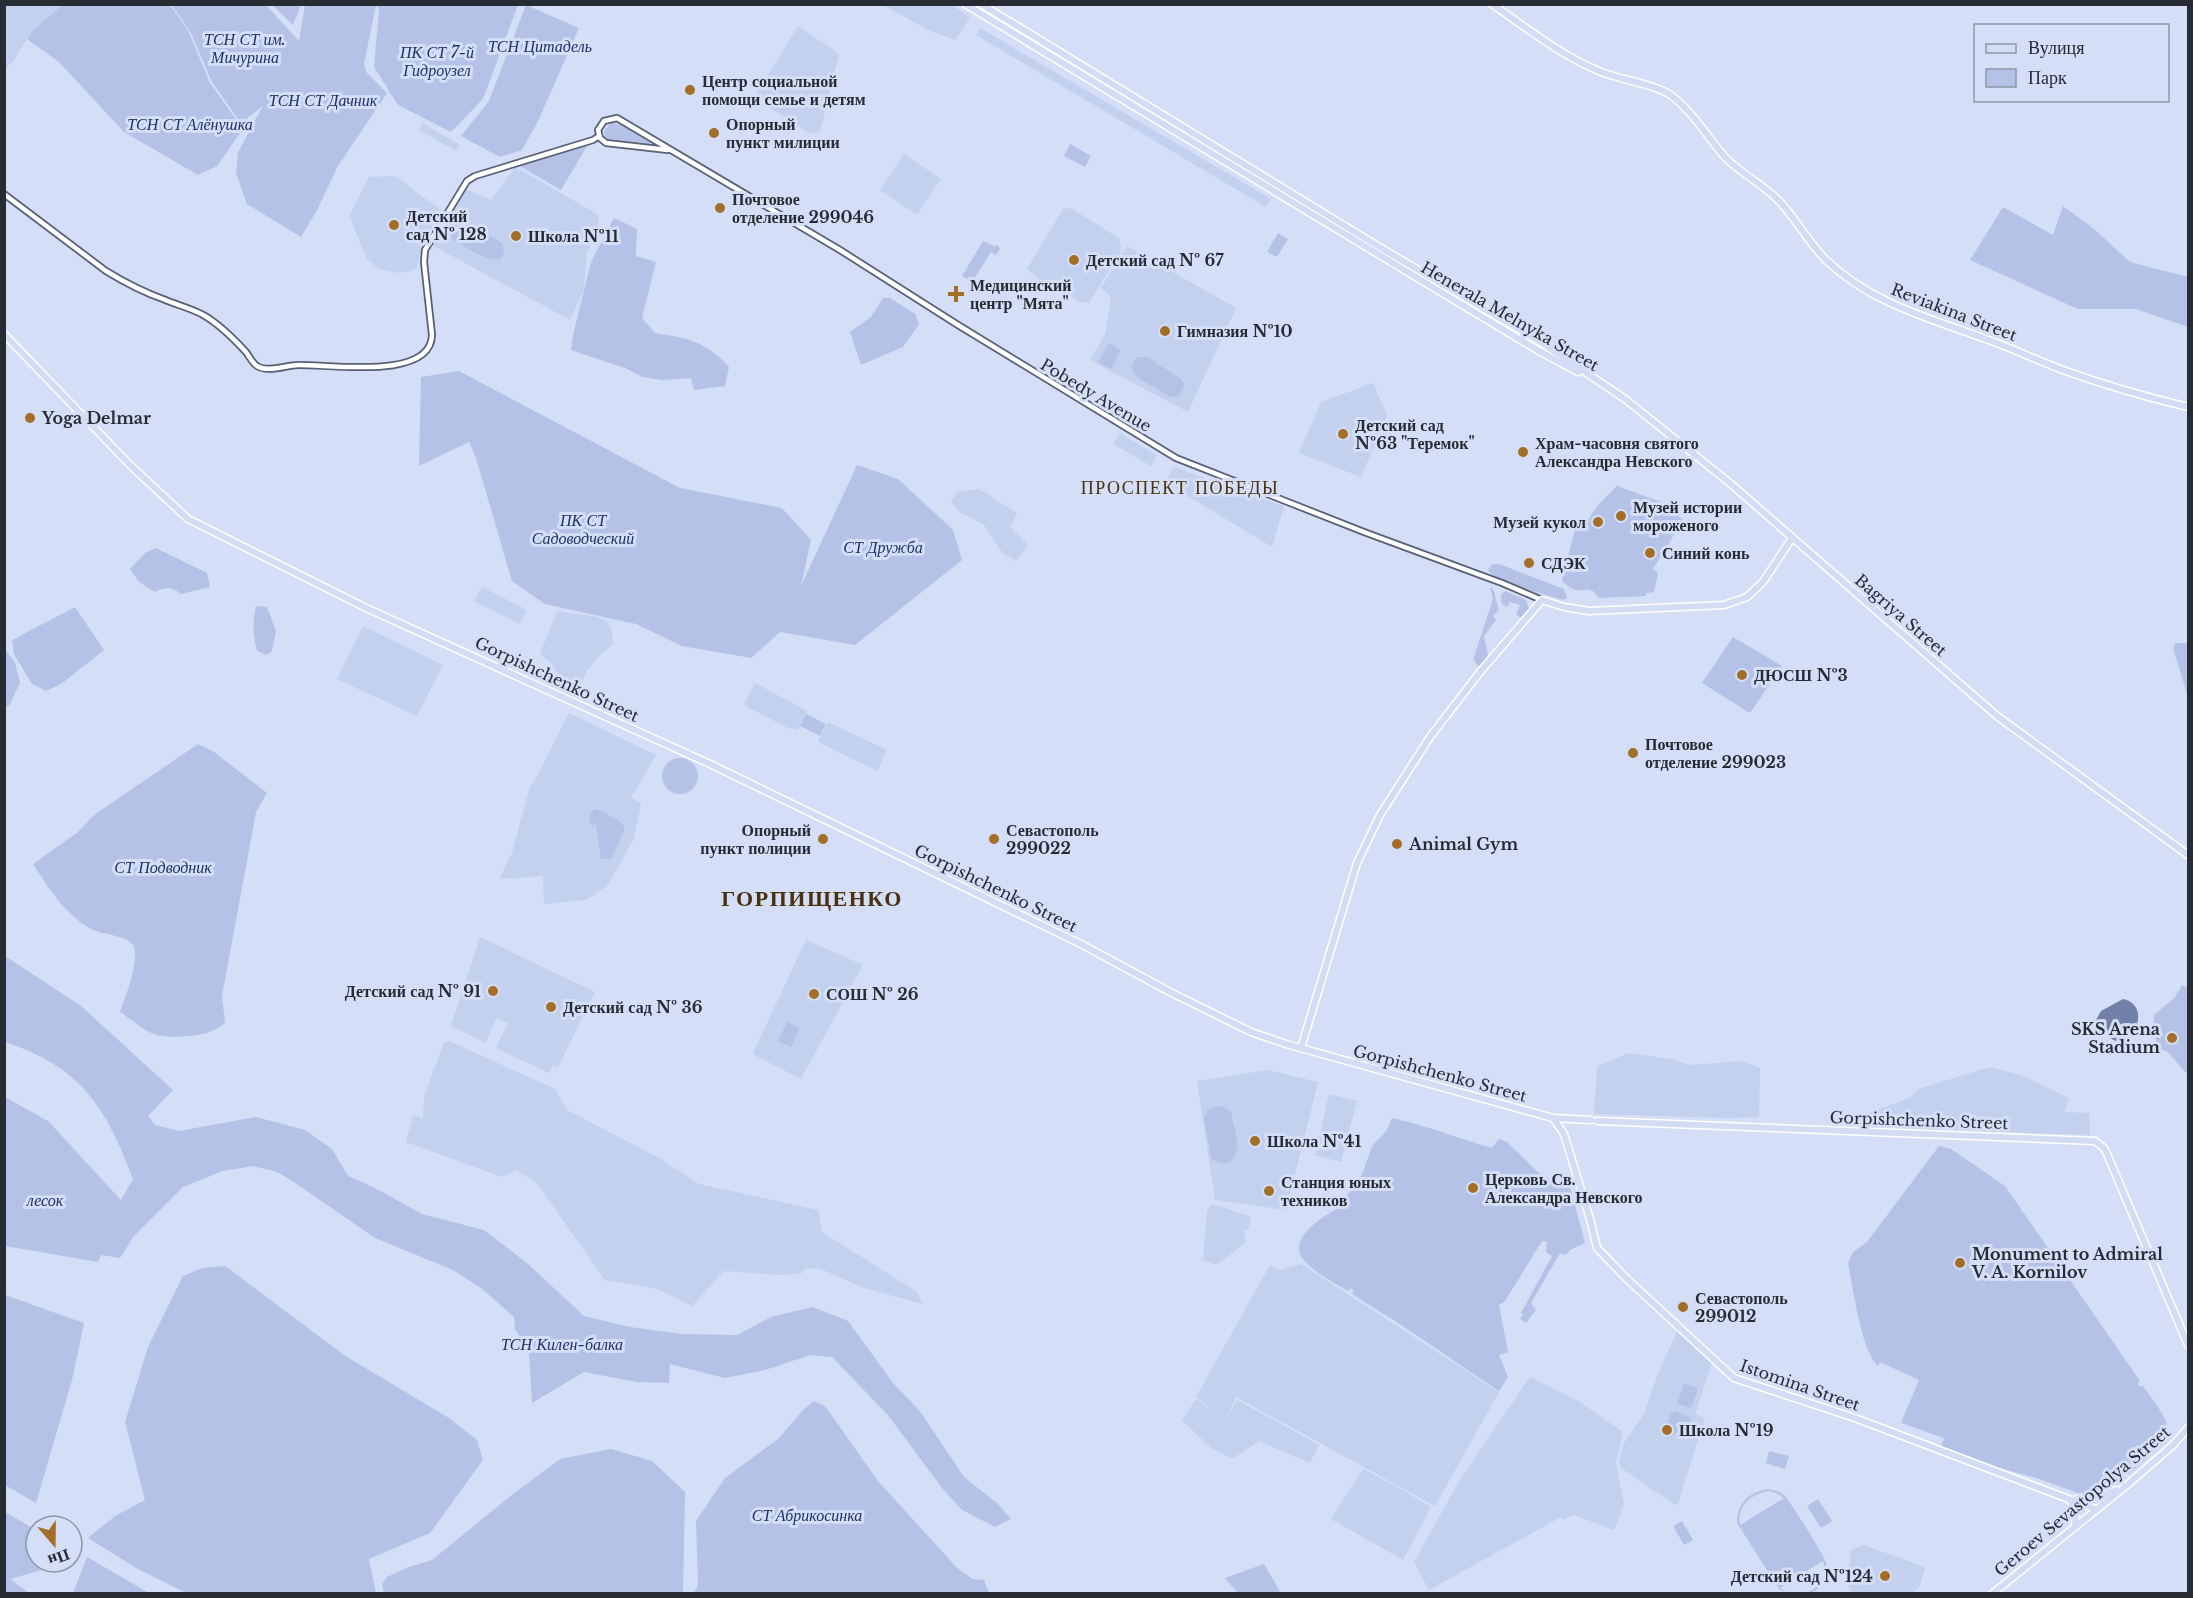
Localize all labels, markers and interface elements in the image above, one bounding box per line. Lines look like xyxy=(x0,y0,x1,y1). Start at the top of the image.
legend xyxy=(1974,24,2169,102)
park label: ТСН СТ им. Мичурина xyxy=(204,29,286,67)
park label: ТСН Цитадель xyxy=(488,36,592,56)
text: Вулиця xyxy=(2028,37,2085,59)
park label: ПК СТ 7-й Гидроузел xyxy=(399,42,474,80)
text: Парк xyxy=(2028,67,2067,89)
place label: Центр социальной помощи семье и детям xyxy=(702,71,866,109)
marker: Центр социальной помощи семье и детям xyxy=(683,83,697,97)
park label: ТСН СТ Дачник xyxy=(269,90,378,110)
park label: ТСН СТ Алёнушка xyxy=(127,114,253,134)
place label: Опорный пункт милиции xyxy=(726,114,840,152)
marker: Опорный пункт милиции xyxy=(707,126,721,140)
place label: Почтовое отделение 299046 xyxy=(732,189,874,227)
marker: Почтовое отделение 299046 xyxy=(713,201,727,215)
place label: Детский сад № 128 xyxy=(406,206,487,244)
marker: Детский сад № 128 xyxy=(387,218,401,232)
place label: Школа №11 xyxy=(528,226,619,246)
marker: Школа №11 xyxy=(509,229,523,243)
place label: Детский сад № 67 xyxy=(1086,250,1224,270)
marker: Детский сад № 67 xyxy=(1067,253,1081,267)
street label: Henerala Melnyka Street xyxy=(1417,257,1603,375)
place label: Медицинский центр "Мята" xyxy=(970,275,1072,313)
street label: Reviakina Street xyxy=(1888,279,2020,345)
marker: Медицинский центр "Мята" xyxy=(947,285,965,303)
place label: Гимназия №10 xyxy=(1177,321,1293,341)
marker: Гимназия №10 xyxy=(1158,324,1172,338)
street label: Pobedy Avenue xyxy=(1037,354,1155,436)
place label: Yoga Delmar xyxy=(41,408,151,428)
marker: Yoga Delmar xyxy=(23,411,37,425)
place label: Детский сад №63 "Теремок" xyxy=(1355,415,1475,453)
marker: Детский сад №63 "Теремок" xyxy=(1336,427,1350,441)
place label: Храм-часовня святого Александра Невского xyxy=(1535,433,1699,471)
marker: Храм-часовня святого Александра Невского xyxy=(1516,445,1530,459)
district label: ПРОСПЕКТ ПОБЕДЫ xyxy=(1081,477,1279,499)
place label: Музей истории мороженого xyxy=(1633,497,1742,535)
marker: Музей истории мороженого xyxy=(1614,509,1628,523)
park label: ПК СТ Садоводческий xyxy=(532,510,634,548)
place label: Музей кукол xyxy=(1493,512,1586,532)
marker: Музей кукол xyxy=(1591,515,1605,529)
park label: СТ Дружба xyxy=(843,537,923,557)
place label: Синий конь xyxy=(1662,543,1750,563)
marker: Синий конь xyxy=(1643,546,1657,560)
place label: СДЭК xyxy=(1541,553,1586,573)
marker: СДЭК xyxy=(1522,556,1536,570)
street label: Bagriya Street xyxy=(1851,570,1951,660)
street label: Gorpishchenko Street xyxy=(472,632,642,726)
place label: ДЮСШ №3 xyxy=(1754,665,1848,685)
marker: ДЮСШ №3 xyxy=(1735,668,1749,682)
place label: Почтовое отделение 299023 xyxy=(1645,734,1786,772)
marker: Почтовое отделение 299023 xyxy=(1626,746,1640,760)
place label: Опорный пункт полиции xyxy=(700,820,811,858)
place label: Севастополь 299022 xyxy=(1006,820,1099,858)
marker: Опорный пункт полиции xyxy=(816,832,830,846)
marker: Севастополь 299022 xyxy=(987,832,1001,846)
place label: Animal Gym xyxy=(1408,834,1518,854)
marker: Animal Gym xyxy=(1390,837,1404,851)
street label: Gorpishchenko Street xyxy=(911,840,1081,936)
park label: СТ Подводник xyxy=(114,857,212,877)
district label: ГОРПИЩЕНКО xyxy=(721,885,903,912)
place label: Детский сад № 91 xyxy=(345,981,481,1001)
marker: Детский сад № 91 xyxy=(486,984,500,998)
place label: СОШ № 26 xyxy=(826,984,919,1004)
marker: СОШ № 26 xyxy=(807,987,821,1001)
place label: Детский сад № 36 xyxy=(563,997,703,1017)
marker: Детский сад № 36 xyxy=(544,1000,558,1014)
place label: SKS Arena Stadium xyxy=(2071,1019,2160,1057)
marker: SKS Arena Stadium xyxy=(2165,1031,2179,1045)
street label: Gorpishchenko Street xyxy=(1351,1040,1529,1106)
street label: Gorpishchenko Street xyxy=(1829,1107,2009,1133)
place label: Школа №41 xyxy=(1267,1131,1361,1151)
marker: Школа №41 xyxy=(1248,1134,1262,1148)
place label: Церковь Св. Александра Невского xyxy=(1485,1169,1643,1207)
place label: Станция юных техников xyxy=(1281,1172,1391,1210)
marker: Церковь Св. Александра Невского xyxy=(1466,1181,1480,1195)
marker: Станция юных техников xyxy=(1262,1184,1276,1198)
park label: лесок xyxy=(26,1190,64,1210)
place label: Monument to Admiral V. A. Kornilov xyxy=(1971,1244,2163,1282)
marker: Monument to Admiral V. A. Kornilov xyxy=(1953,1256,1967,1270)
place label: Севастополь 299012 xyxy=(1695,1288,1788,1326)
marker: Севастополь 299012 xyxy=(1676,1300,1690,1314)
park label: ТСН Килен-балка xyxy=(501,1334,623,1354)
street label: Istomina Street xyxy=(1737,1355,1863,1415)
place label: Школа №19 xyxy=(1679,1420,1774,1440)
street label: Geroev Sevastopolya Street xyxy=(1990,1422,2174,1580)
marker: Школа №19 xyxy=(1660,1423,1674,1437)
park label: СТ Абрикосинка xyxy=(752,1505,862,1525)
north arrow xyxy=(24,1514,84,1574)
text: Пн xyxy=(46,1545,73,1571)
place label: Детский сад №124 xyxy=(1731,1566,1873,1586)
marker: Детский сад №124 xyxy=(1878,1569,1892,1583)

